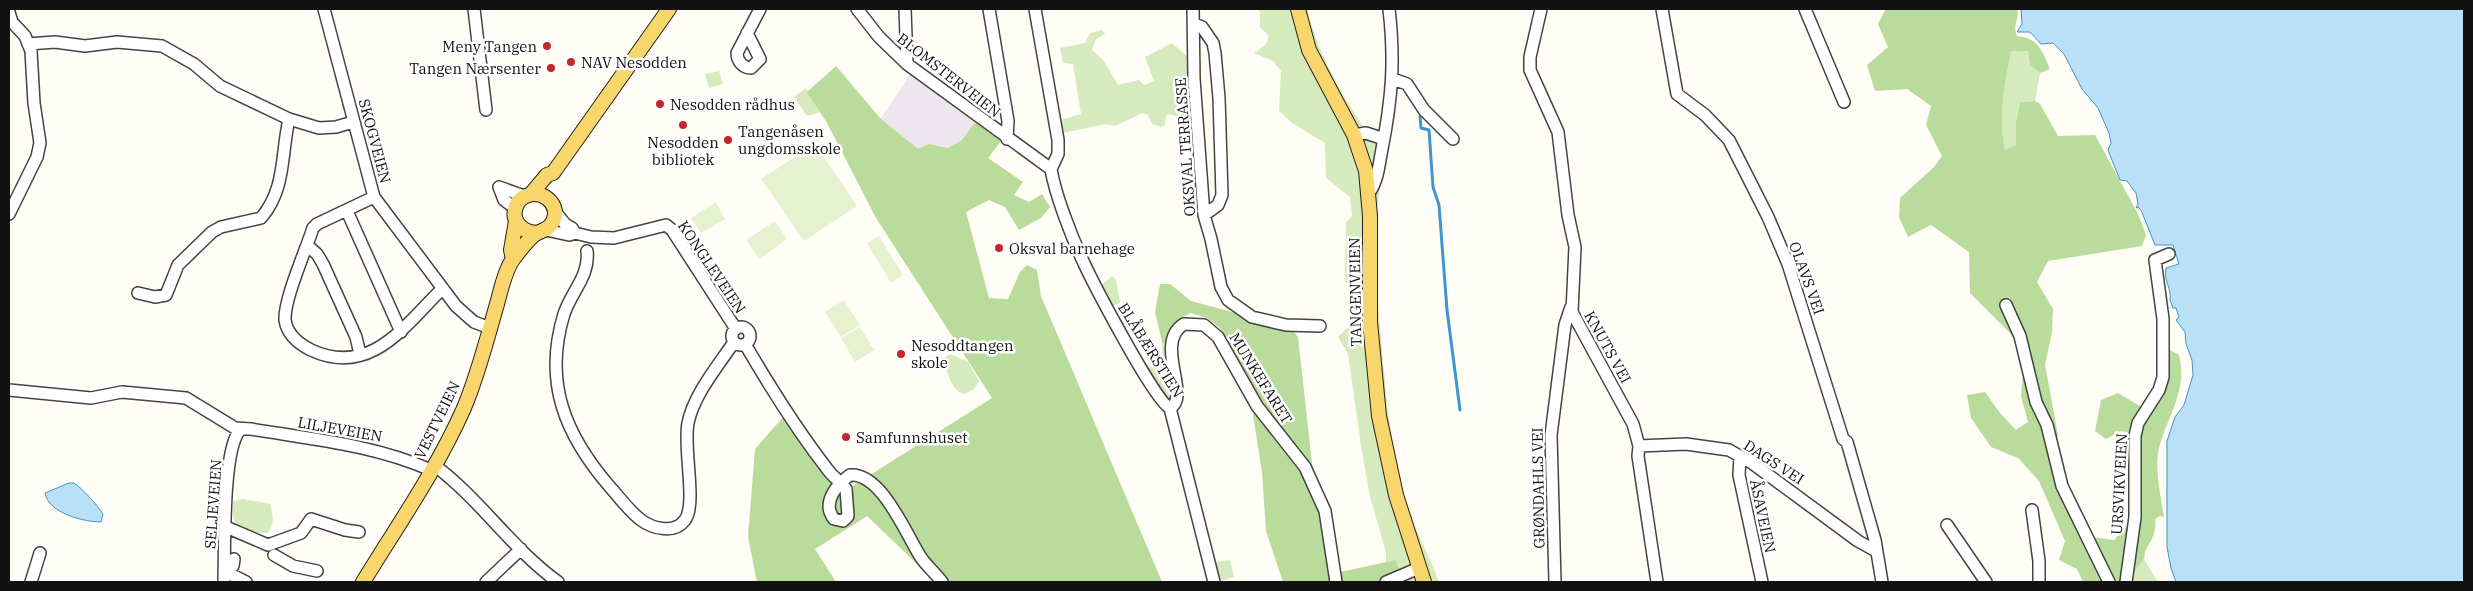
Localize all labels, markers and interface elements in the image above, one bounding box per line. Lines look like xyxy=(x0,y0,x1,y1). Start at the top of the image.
street label: BLOMSTERVEIEN xyxy=(893,29,1005,121)
place label: Meny Tangen xyxy=(442,37,537,56)
marker: Meny Tangen xyxy=(541,40,553,52)
place label: NAV Nesodden xyxy=(581,53,687,72)
marker: NAV Nesodden xyxy=(565,56,577,68)
place label: Tangen Nærsenter xyxy=(409,59,541,78)
marker: Tangen Nærsenter xyxy=(545,62,557,74)
street label: OKSVAL TERRASSE xyxy=(1171,77,1199,217)
place label: Nesodden rådhus xyxy=(670,95,795,114)
street label: SKOGVEIEN xyxy=(355,97,395,185)
marker: Nesodden rådhus xyxy=(654,98,666,110)
marker: Nesodden bibliotek xyxy=(677,119,689,131)
place label: Tangenåsen ungdomsskole xyxy=(738,122,841,158)
place label: Nesodden bibliotek xyxy=(647,133,719,169)
marker: Tangenåsen ungdomsskole xyxy=(722,134,734,146)
street label: KONGLEVEIEN xyxy=(674,217,750,317)
street label: TANGENVEIEN xyxy=(1345,237,1365,347)
place label: Oksval barnehage xyxy=(1009,239,1135,258)
street label: OLAVS VEI xyxy=(1785,239,1829,317)
marker: Oksval barnehage xyxy=(993,242,1005,254)
street label: BLÅBÆRSTIEN xyxy=(1114,299,1188,401)
street label: KNUTS VEI xyxy=(1580,307,1636,387)
street label: MUNKEFARET xyxy=(1225,329,1297,427)
place label: Nesoddtangen skole xyxy=(911,336,1014,372)
marker: Nesoddtangen skole xyxy=(895,348,907,360)
street label: VESTVEIEN xyxy=(410,378,464,462)
street label: LILJEVEIEN xyxy=(296,412,384,446)
street label: GRØNDAHLS VEI xyxy=(1527,427,1549,549)
place label: Samfunnshuset xyxy=(856,428,968,447)
marker: Samfunnshuset xyxy=(840,431,852,443)
street label: URSVIKVEIEN xyxy=(2107,433,2131,535)
street label: DAGS VEI xyxy=(1740,436,1808,488)
street label: SELJEVEIEN xyxy=(200,459,226,549)
street label: ÅSAVEIEN xyxy=(1746,478,1780,554)

